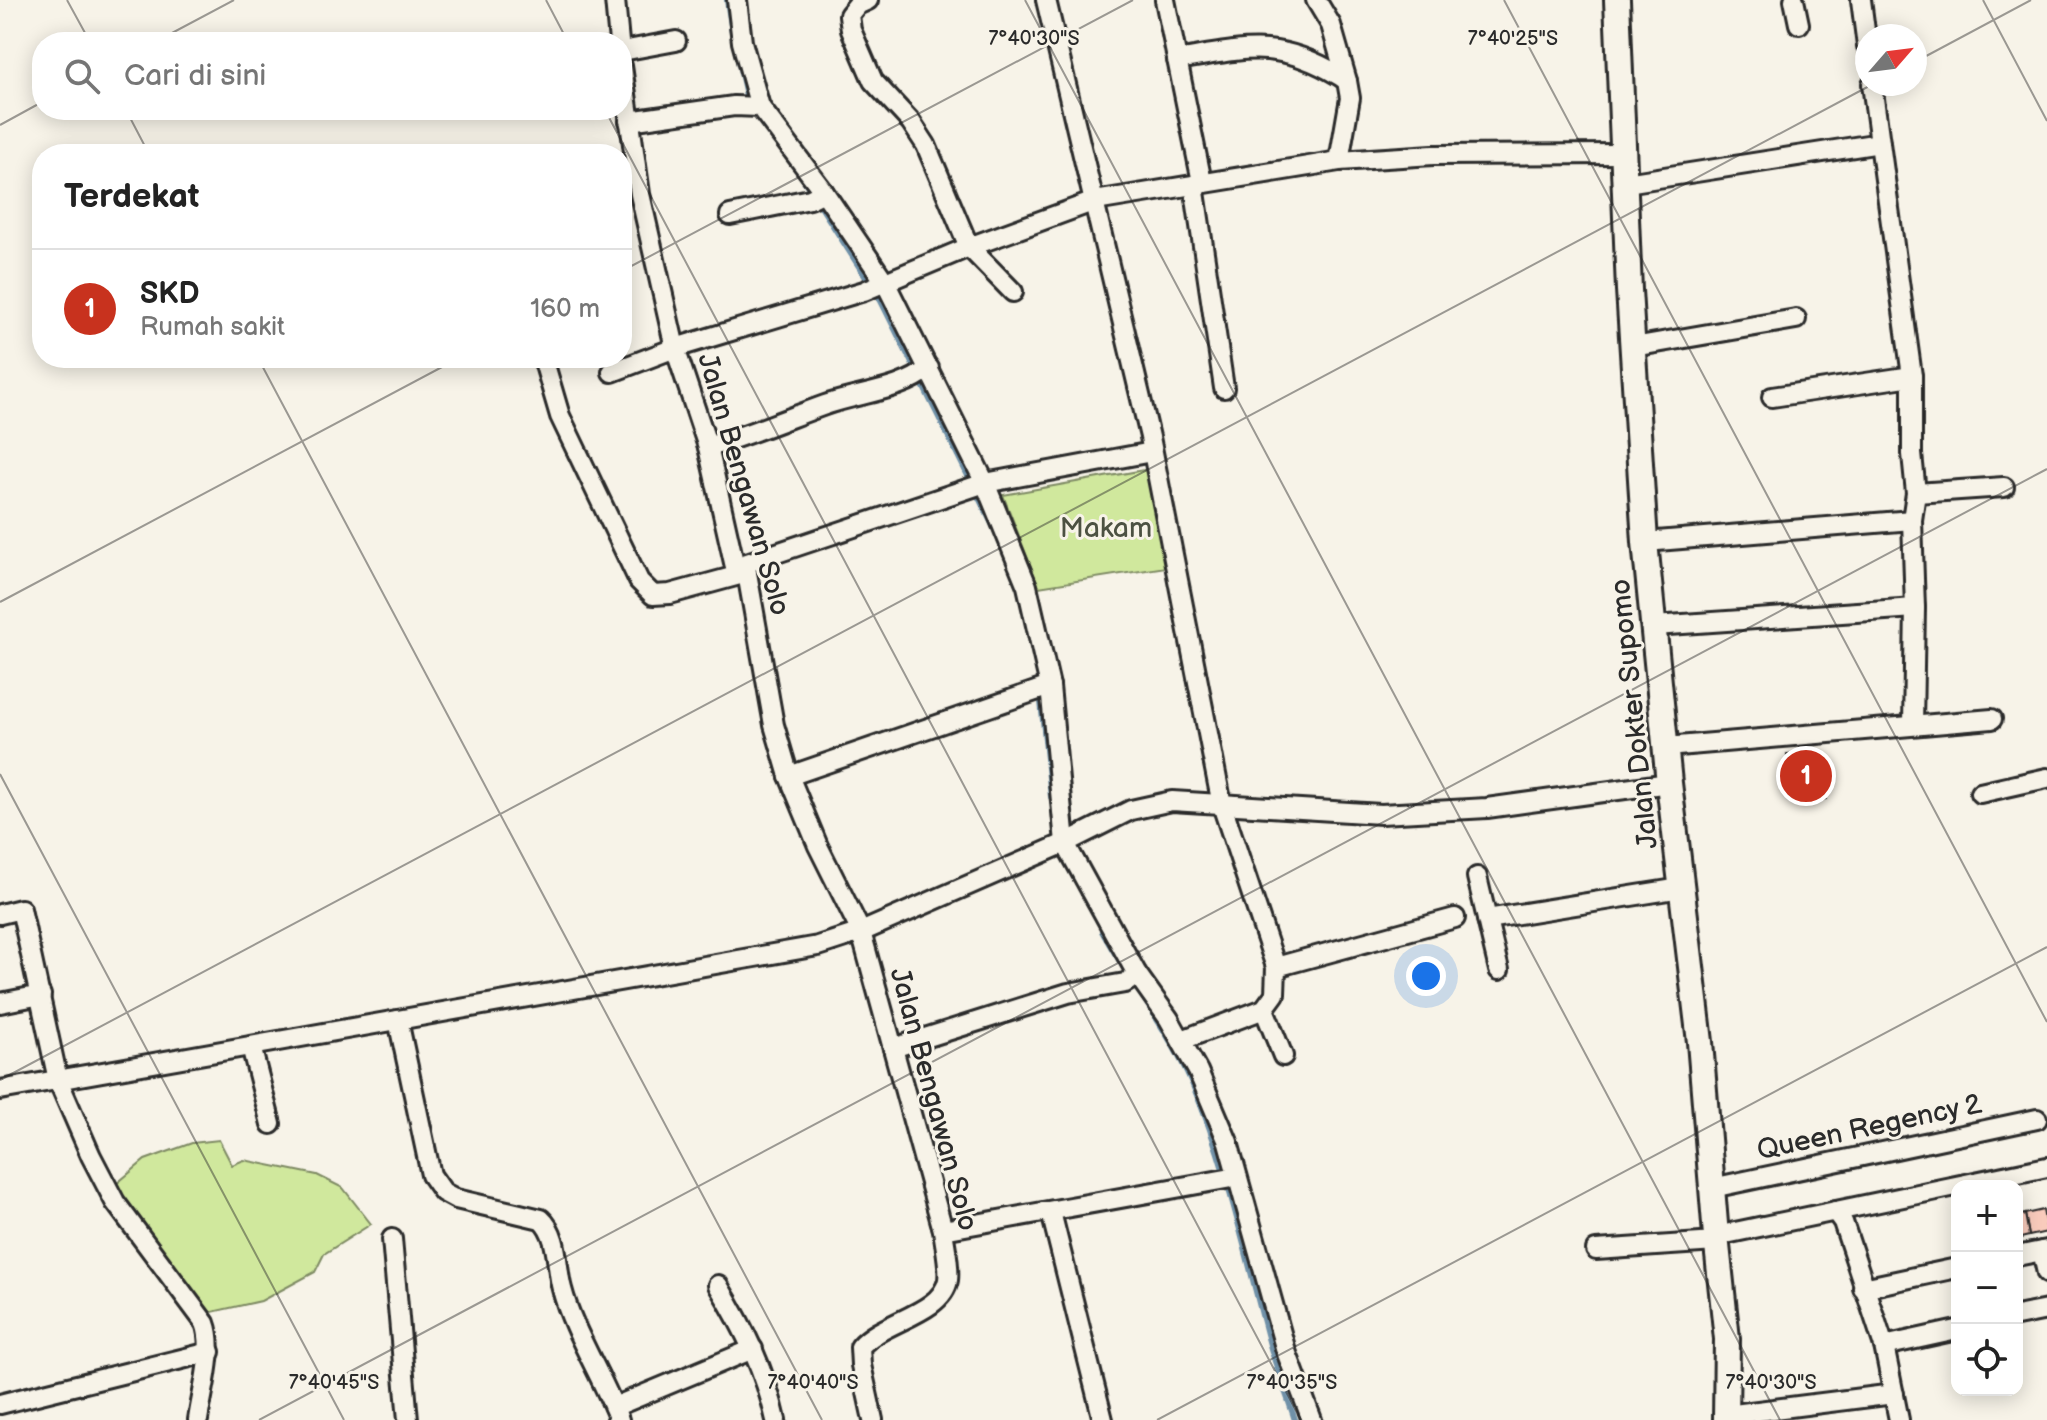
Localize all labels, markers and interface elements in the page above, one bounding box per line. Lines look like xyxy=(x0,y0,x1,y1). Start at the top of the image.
north arrow xyxy=(1855,24,1927,96)
text: 7°40'30"S xyxy=(988,27,1080,51)
text: 7°40'25"S xyxy=(1468,27,1558,51)
search box xyxy=(32,32,632,120)
icon: search xyxy=(60,54,104,98)
text: Cari di sini xyxy=(124,58,266,94)
text: Terdekat xyxy=(64,176,199,217)
text: SKD xyxy=(140,276,200,312)
text: 1 xyxy=(85,294,95,325)
text: 160 m xyxy=(530,294,600,325)
text: Rumah sakit xyxy=(140,312,285,343)
street label: Jalan Bengawan Solo xyxy=(690,350,797,619)
park label: Makam xyxy=(1060,512,1152,545)
street label: Jalan Dokter Supomo xyxy=(1604,577,1665,850)
pin: 1 xyxy=(1780,746,1832,806)
your location xyxy=(1406,956,1446,996)
street label: Jalan Bengawan Solo xyxy=(883,964,985,1234)
street label: Queen Regency 2 xyxy=(1754,1087,1985,1167)
map controls xyxy=(1951,1180,2023,1396)
button: + xyxy=(1951,1180,2023,1252)
button: − xyxy=(1951,1252,2023,1324)
button: locate xyxy=(1951,1324,2023,1396)
text: 7°40'45"S xyxy=(289,1371,379,1395)
text: 7°40'40"S xyxy=(768,1371,859,1395)
text: 7°40'35"S xyxy=(1247,1371,1337,1395)
text: 7°40'30"S xyxy=(1725,1371,1817,1395)

